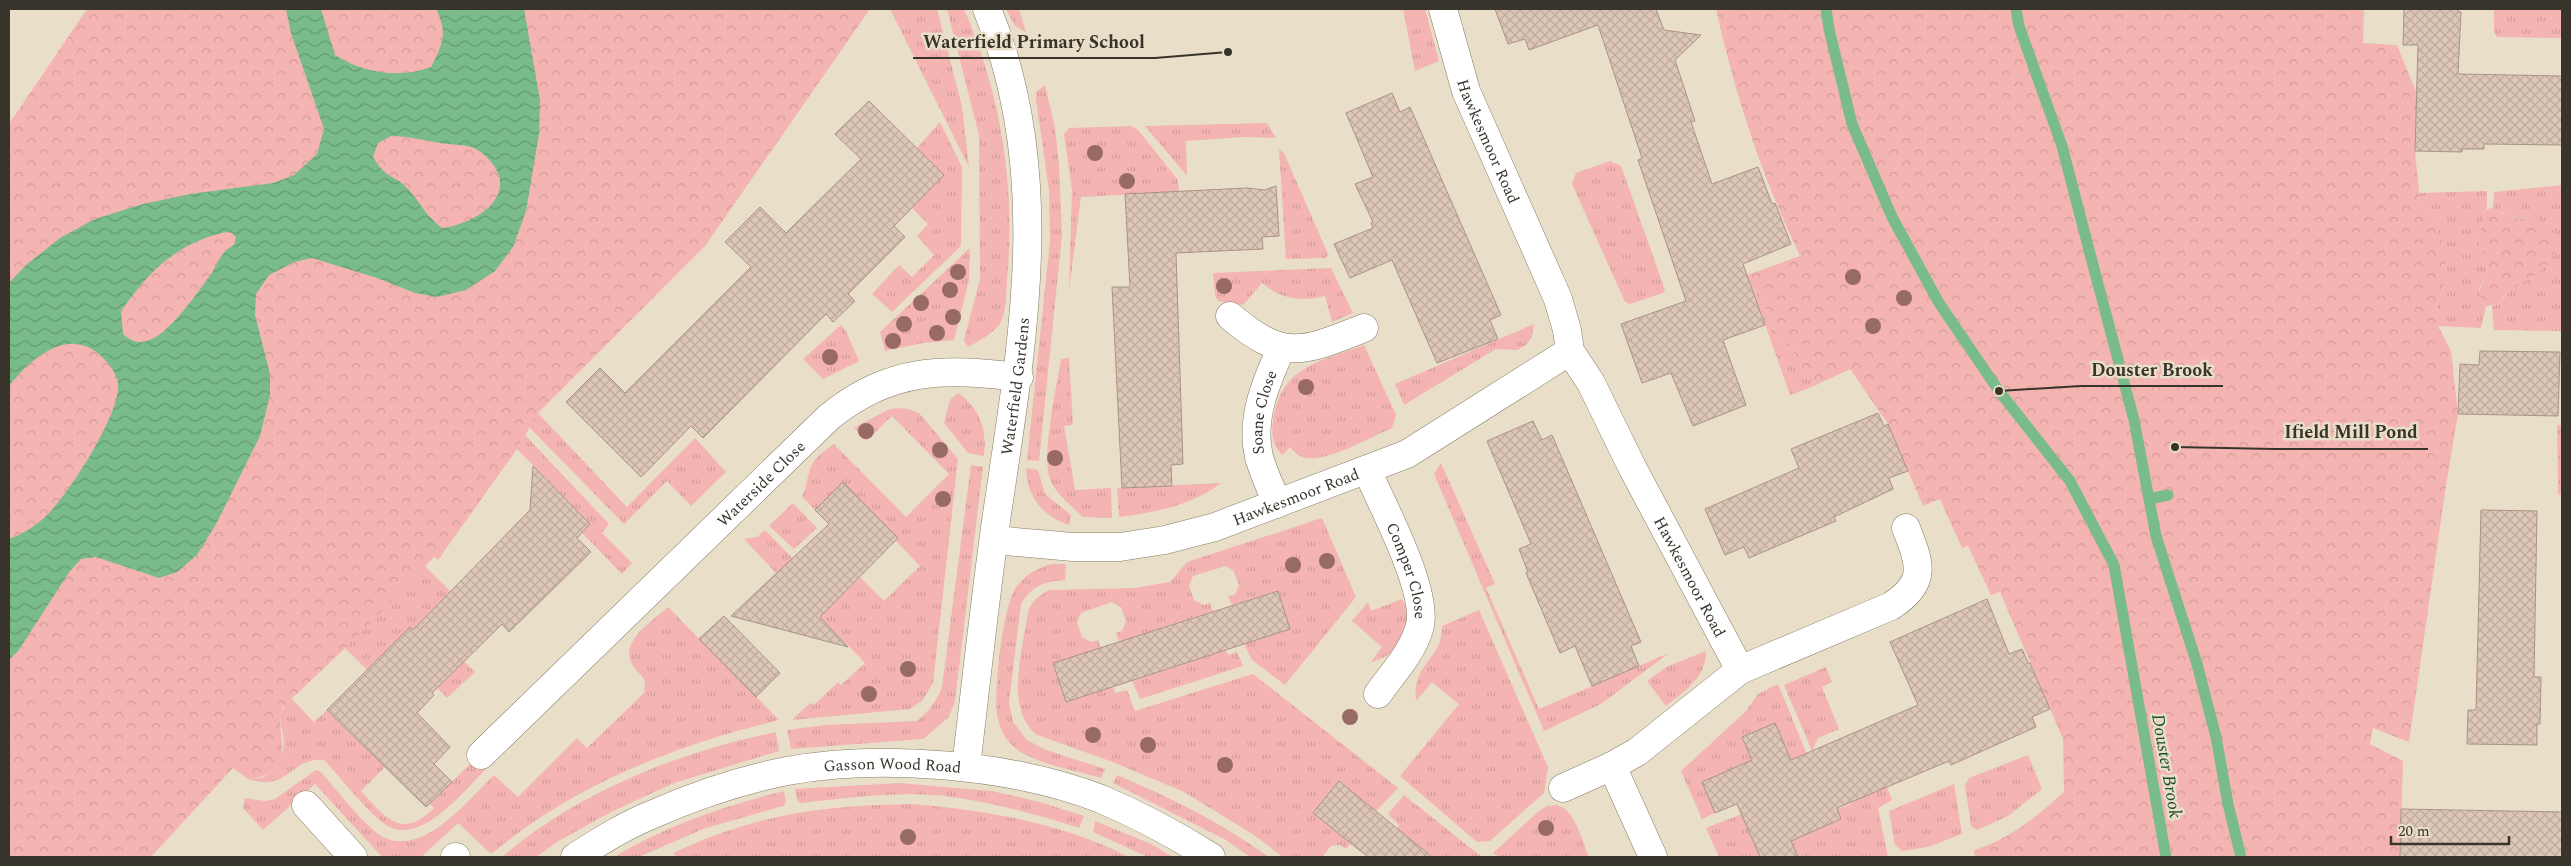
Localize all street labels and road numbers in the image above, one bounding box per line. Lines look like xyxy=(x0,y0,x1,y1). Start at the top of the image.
street label: Hawkesmoor Road xyxy=(1450,76,1525,208)
street label: Waterfield Gardens xyxy=(995,316,1036,457)
street label: Soane Close xyxy=(1245,367,1284,456)
street label: Waterside Close xyxy=(712,435,811,533)
street label: Hawkesmoor Road xyxy=(1229,462,1363,532)
street label: Hawkesmoor Road xyxy=(1647,512,1731,642)
street label: Comper Close xyxy=(1380,519,1432,619)
street label: Gasson Wood Road xyxy=(823,752,962,780)

